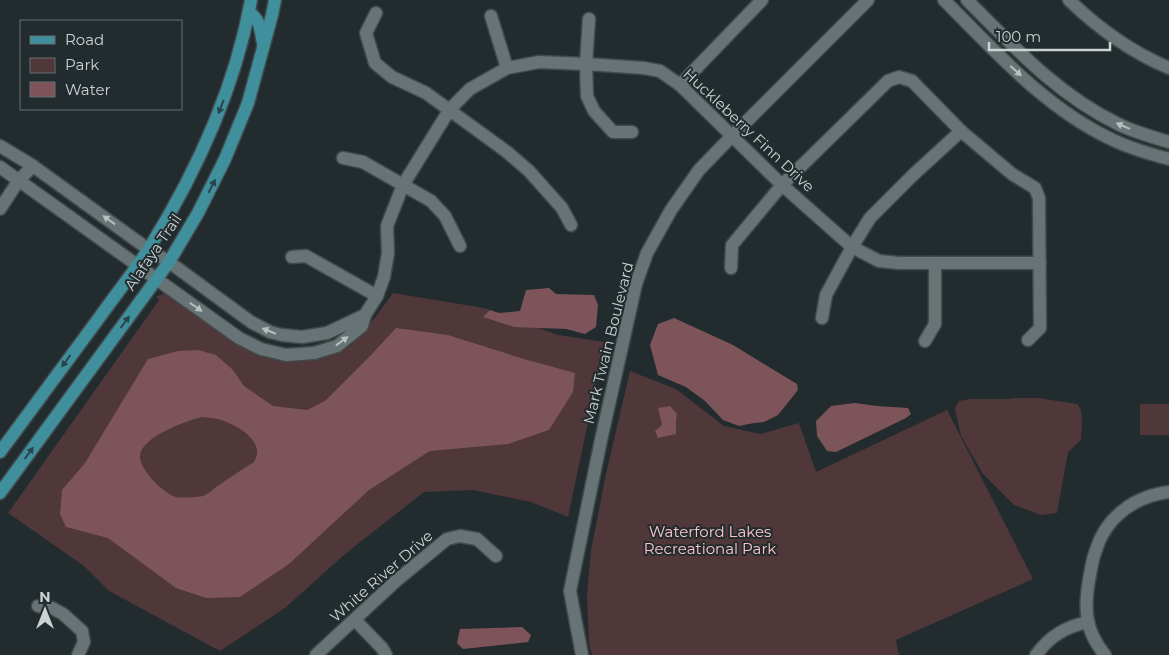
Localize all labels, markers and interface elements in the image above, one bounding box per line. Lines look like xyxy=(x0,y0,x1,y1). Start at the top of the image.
legend xyxy=(20,20,182,110)
scale bar xyxy=(989,20,1110,52)
text: 100 m xyxy=(996,27,1041,46)
text: Road xyxy=(65,30,104,49)
text: Park xyxy=(65,55,99,74)
street label: Huckleberry Finn Drive xyxy=(679,64,819,196)
one-way arrow xyxy=(1010,65,1022,76)
text: Water xyxy=(65,80,111,99)
one-way arrow xyxy=(216,100,224,115)
one-way arrow xyxy=(1115,122,1130,130)
one-way arrow xyxy=(208,178,216,193)
street label: Alafaya Trail xyxy=(120,210,186,294)
one-way arrow xyxy=(103,215,116,226)
street label: Mark Twain Boulevard xyxy=(579,260,637,426)
one-way arrow xyxy=(189,302,202,312)
one-way arrow xyxy=(119,316,130,329)
one-way arrow xyxy=(262,326,276,334)
one-way arrow xyxy=(335,336,348,347)
one-way arrow xyxy=(61,354,72,367)
one-way arrow xyxy=(24,446,34,460)
park label: Waterford Lakes Recreational Park xyxy=(644,522,776,558)
street label: White River Drive xyxy=(326,526,436,626)
north arrow xyxy=(20,585,70,635)
text: N xyxy=(39,588,51,606)

